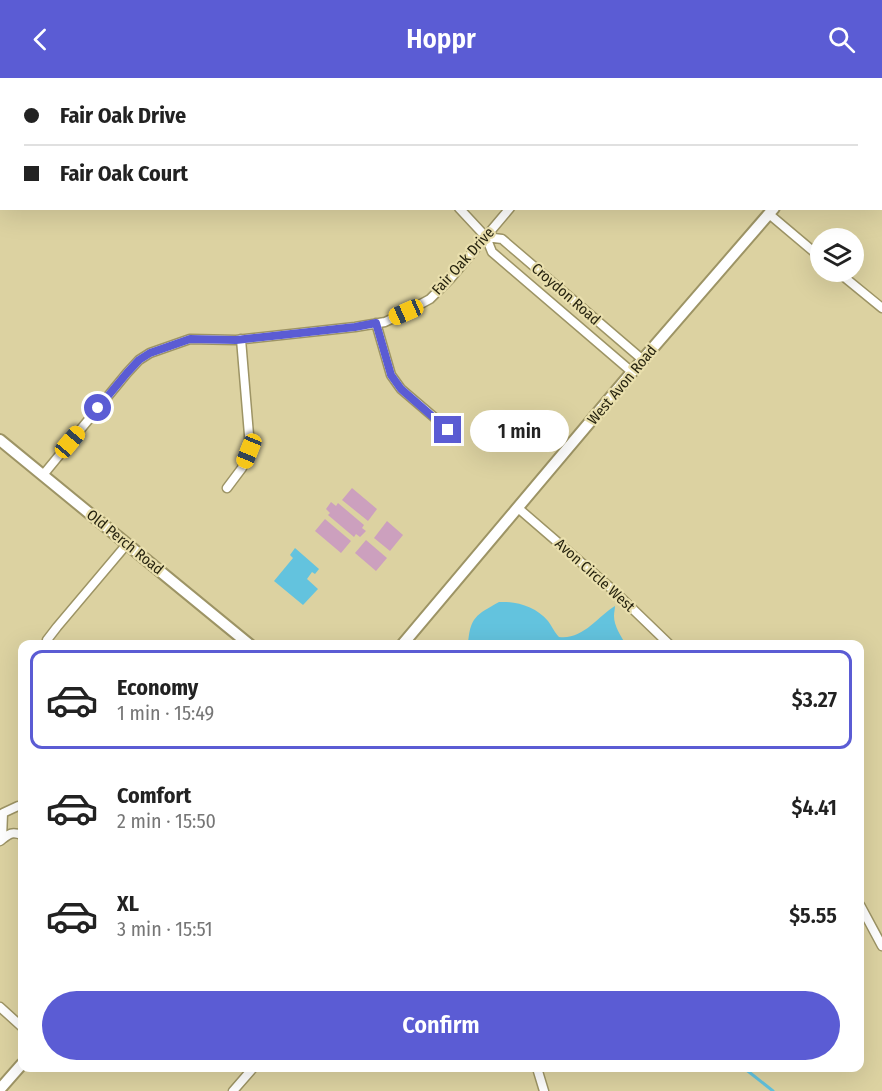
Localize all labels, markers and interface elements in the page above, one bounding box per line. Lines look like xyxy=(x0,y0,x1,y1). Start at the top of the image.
icon: back xyxy=(24,23,57,56)
text: Hoppr xyxy=(406,23,476,55)
icon: search xyxy=(825,23,858,56)
text: Fair Oak Drive xyxy=(60,102,186,129)
text: Fair Oak Court xyxy=(60,160,188,187)
street label: Fair Oak Drive xyxy=(428,224,498,298)
map controls xyxy=(810,228,864,282)
button: layers xyxy=(810,228,864,282)
street label: Croydon Road xyxy=(528,259,604,329)
car xyxy=(386,296,426,328)
street label: West Avon Road xyxy=(584,342,660,428)
route start xyxy=(84,394,111,421)
callout: 1 min xyxy=(469,409,568,451)
route end xyxy=(434,416,461,443)
text: 1 min xyxy=(498,419,541,443)
car xyxy=(52,422,88,462)
car xyxy=(234,431,264,471)
street label: Old Perch Road xyxy=(83,506,167,578)
street label: Avon Circle West xyxy=(551,534,639,616)
icon: car xyxy=(45,673,99,727)
text: Economy xyxy=(117,674,198,701)
text: $3.27 xyxy=(792,686,837,713)
text: 1 min · 15:49 xyxy=(117,701,214,725)
icon: car xyxy=(45,781,99,835)
text: Comfort xyxy=(117,782,191,809)
text: $4.41 xyxy=(792,794,837,821)
text: 2 min · 15:50 xyxy=(117,809,216,833)
icon: car xyxy=(45,889,99,943)
text: XL xyxy=(117,890,139,917)
text: $5.55 xyxy=(789,902,837,929)
text: 3 min · 15:51 xyxy=(117,917,213,941)
button: Confirm xyxy=(42,991,840,1060)

